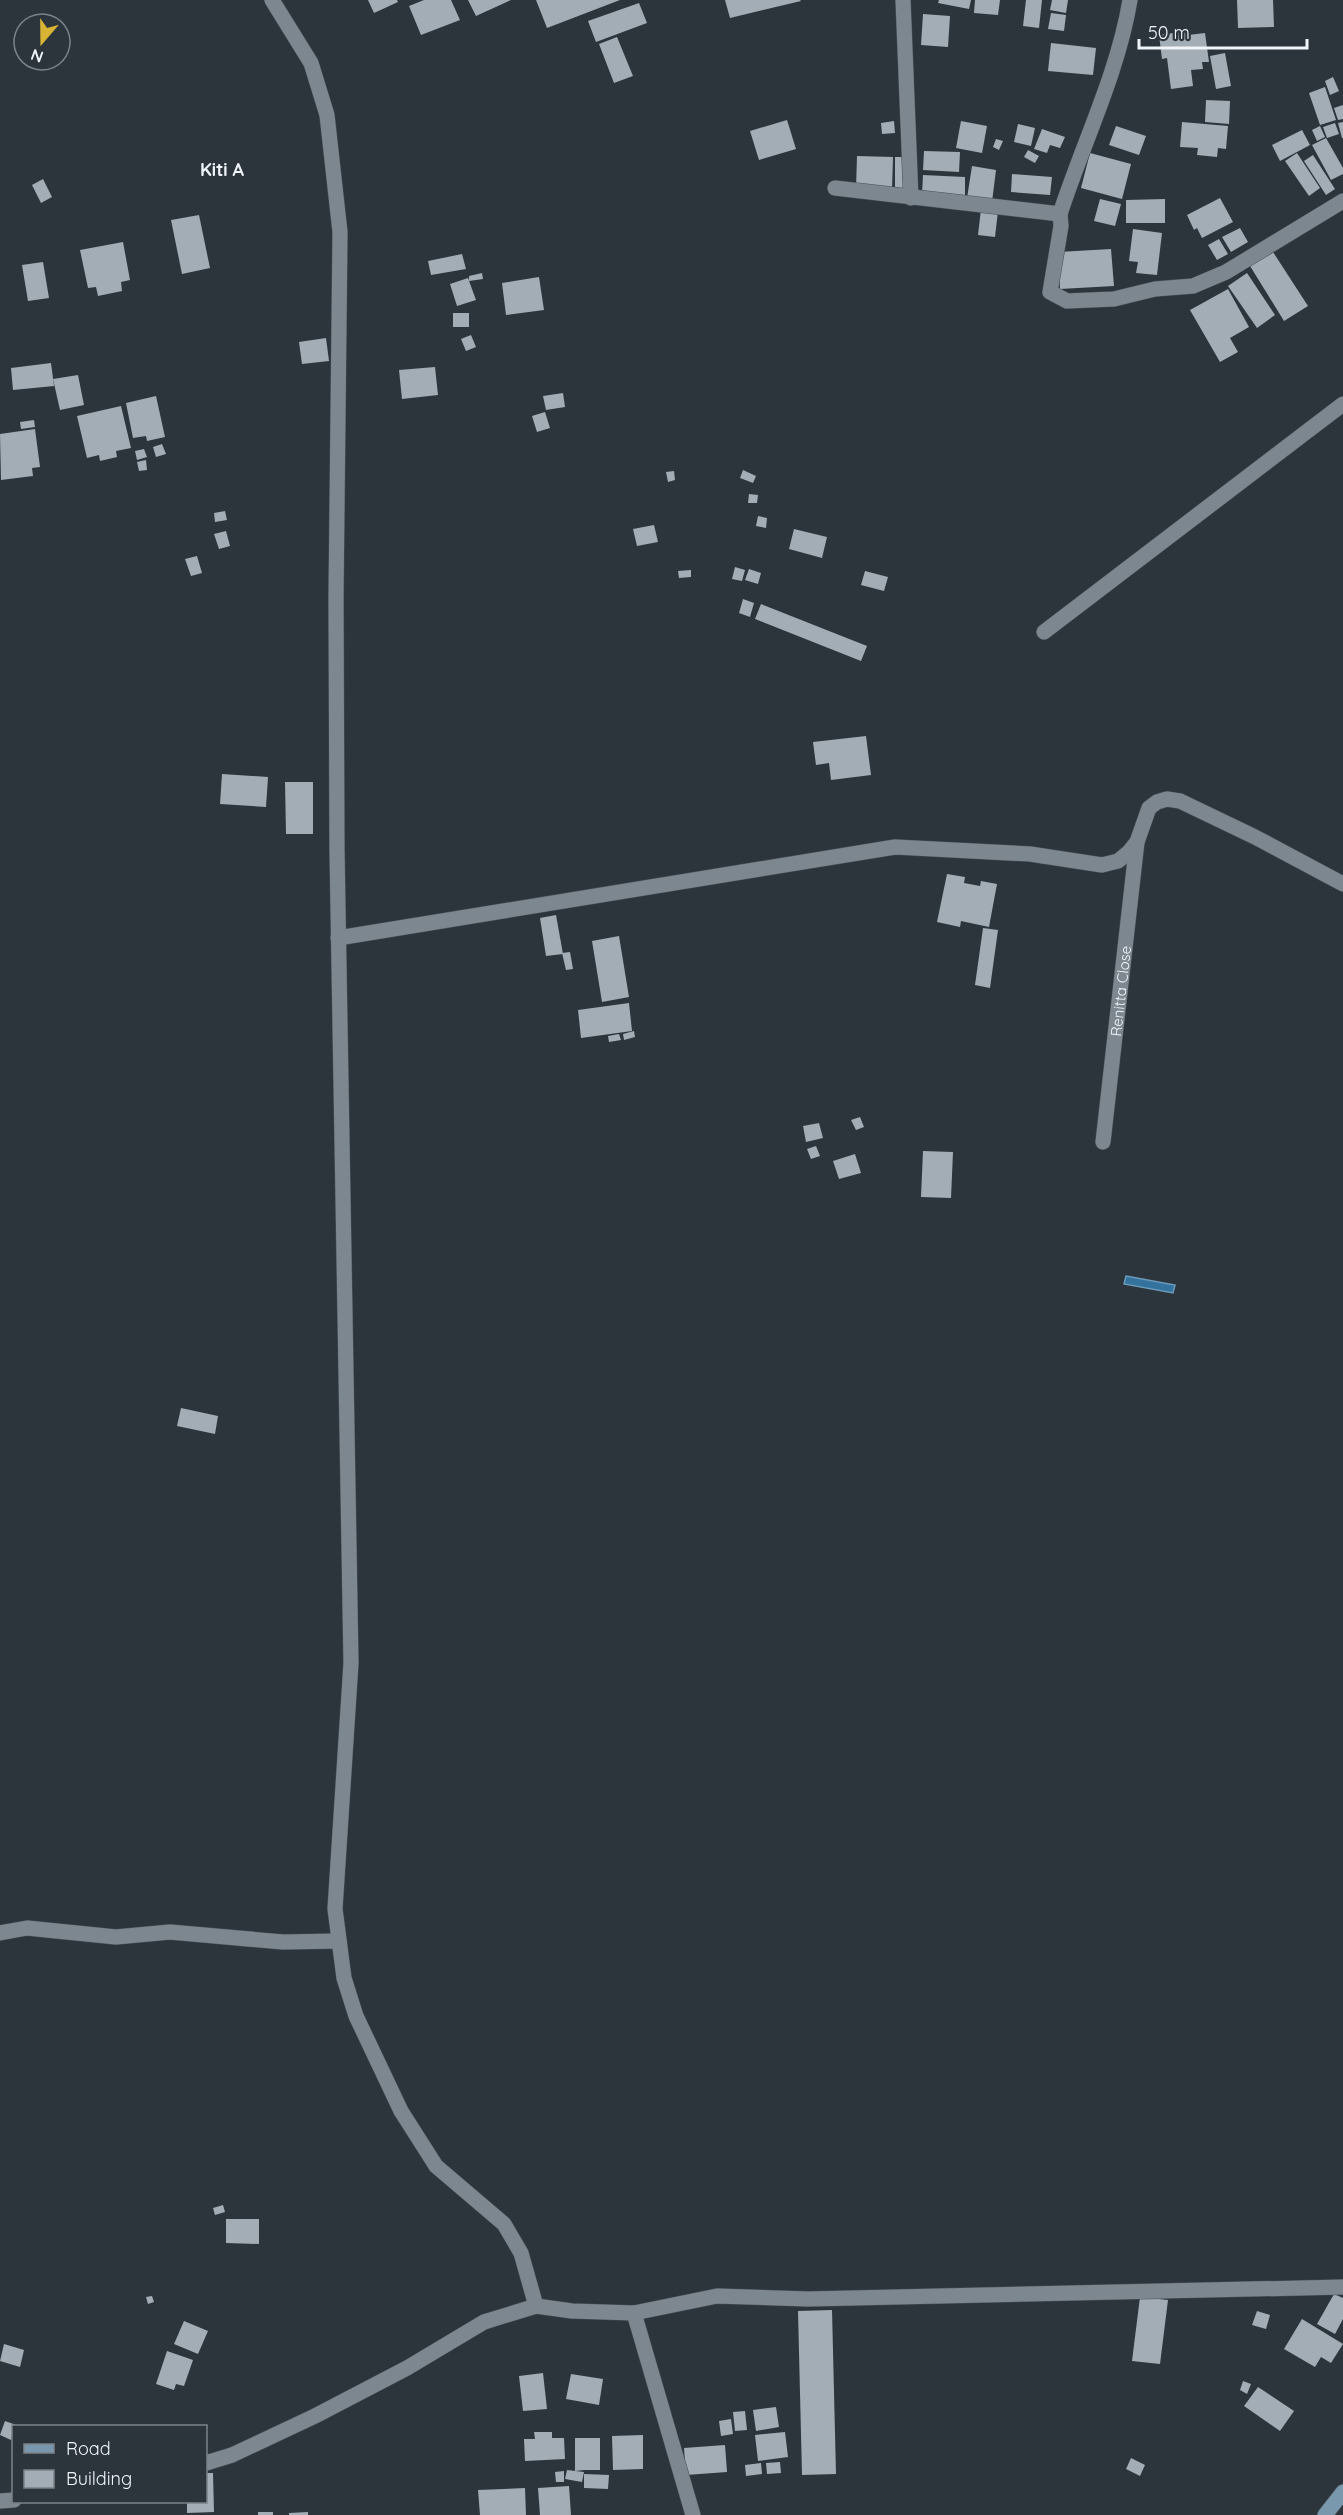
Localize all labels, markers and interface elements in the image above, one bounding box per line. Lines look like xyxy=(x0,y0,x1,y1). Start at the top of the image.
north arrow xyxy=(12,12,72,72)
scale bar xyxy=(1139,12,1307,50)
text: 50 m xyxy=(1148,21,1190,44)
text: N xyxy=(28,45,46,68)
district label: Kiti A xyxy=(200,158,245,181)
street label: Renitta Close xyxy=(1106,944,1135,1037)
legend xyxy=(12,2425,207,2503)
text: Road xyxy=(66,2437,111,2460)
text: Building xyxy=(66,2467,132,2490)

